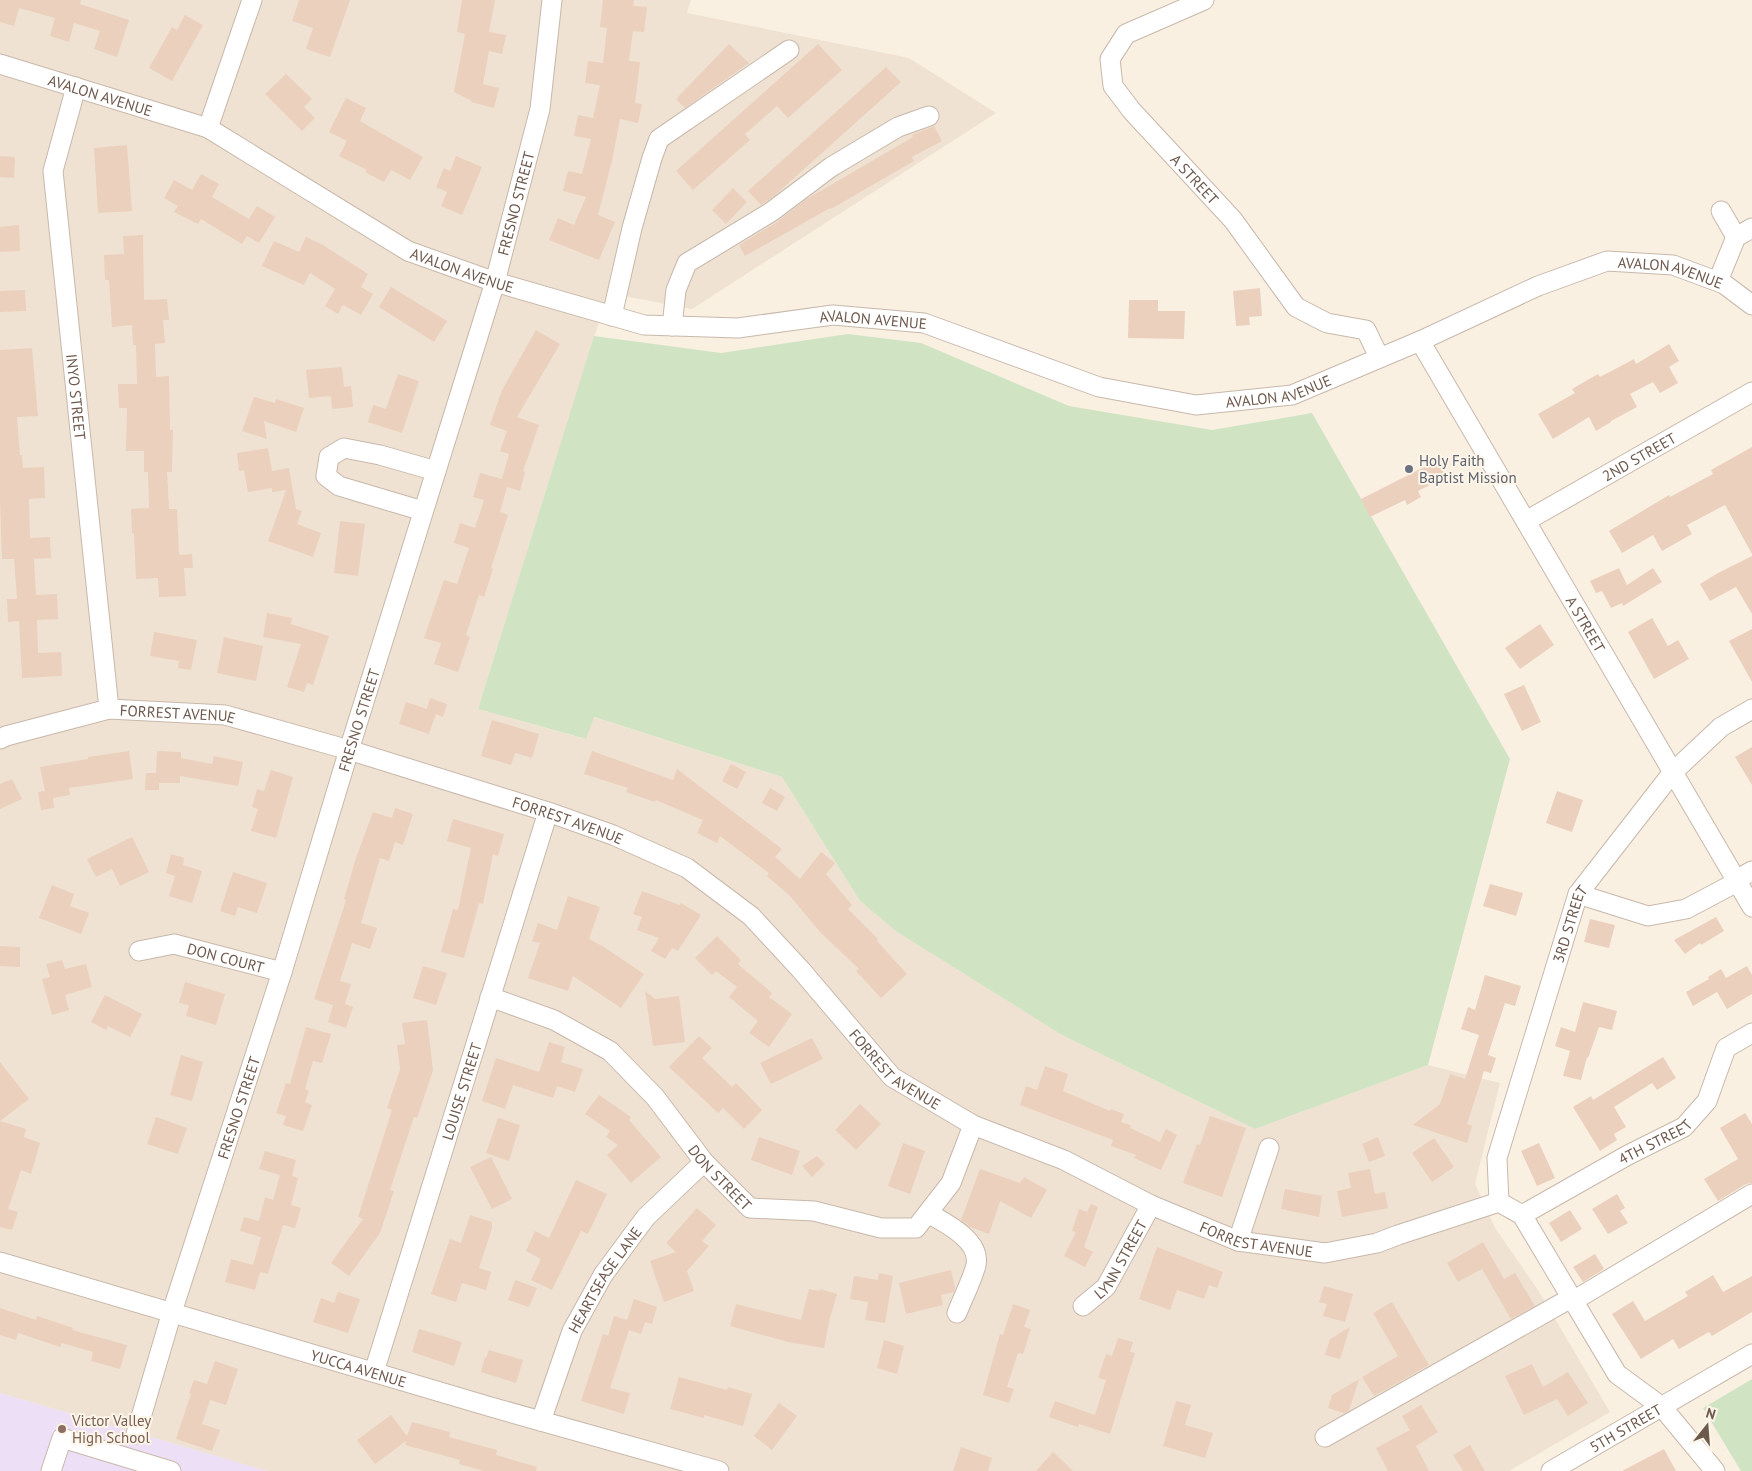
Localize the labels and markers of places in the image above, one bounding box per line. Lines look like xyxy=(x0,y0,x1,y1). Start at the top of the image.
place label: Holy Faith Baptist Mission xyxy=(1419,451,1517,487)
marker: Holy Faith Baptist Mission xyxy=(1403,463,1415,475)
place label: Victor Valley High School xyxy=(71,1411,151,1447)
marker: Victor Valley High School xyxy=(56,1423,68,1435)

